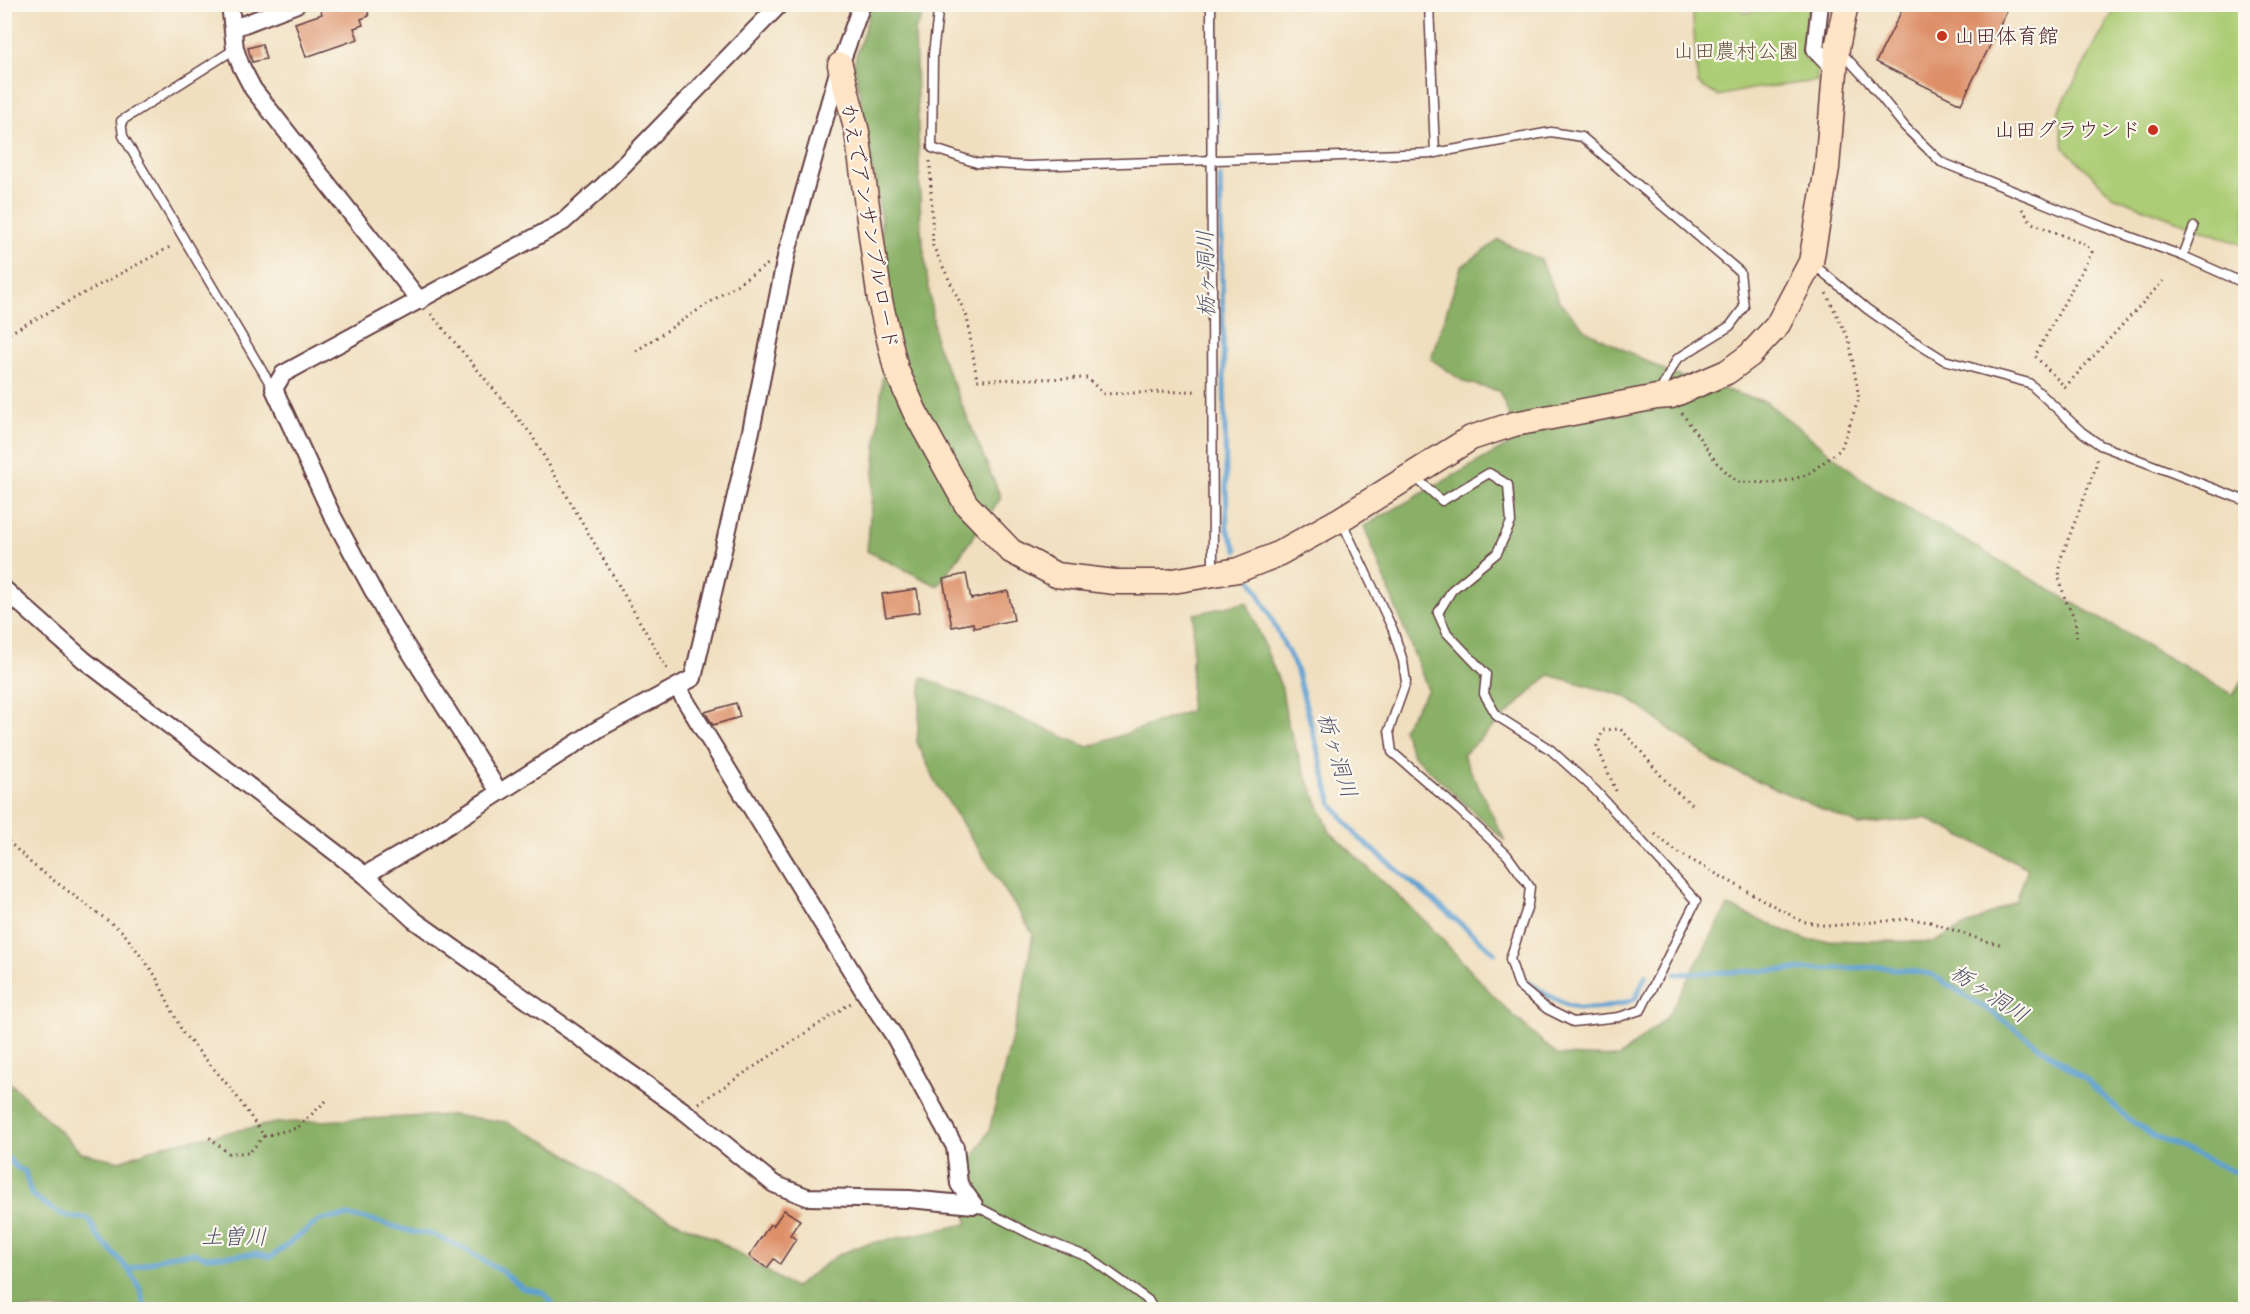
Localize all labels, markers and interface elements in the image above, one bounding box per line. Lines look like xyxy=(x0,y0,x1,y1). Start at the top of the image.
place label: 山田体育館 xyxy=(1954,24,2059,54)
marker: 山田体育館 xyxy=(1935,29,1949,43)
park label: 山田農村公園 xyxy=(1673,39,1799,69)
street label: かえでアンサンブルロード xyxy=(831,101,903,352)
place label: 山田グラウンド xyxy=(1994,118,2141,148)
marker: 山田グラウンド xyxy=(2146,123,2160,137)
water label: 栃ヶ洞川 xyxy=(1192,230,1225,318)
water label: 栃ヶ洞川 xyxy=(1307,709,1362,803)
water label: 栃ヶ洞川 xyxy=(1943,959,2033,1033)
water label: 土曽川 xyxy=(201,1224,267,1255)

